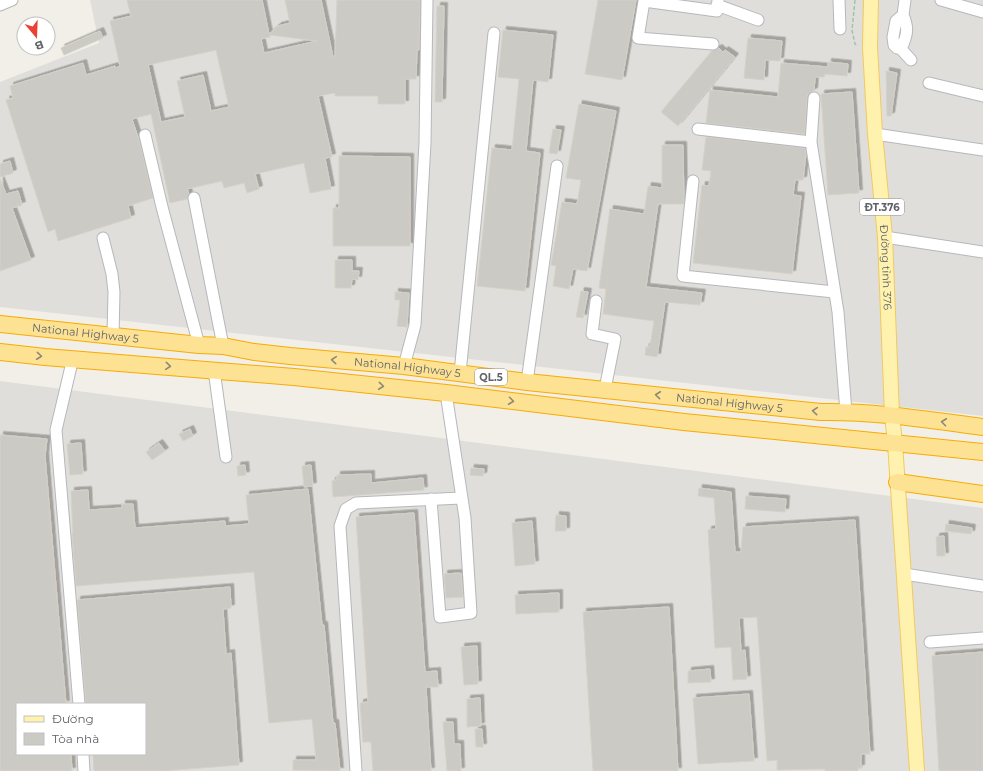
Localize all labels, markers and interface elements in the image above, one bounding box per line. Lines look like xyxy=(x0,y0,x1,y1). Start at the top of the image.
north arrow xyxy=(16,16,56,56)
text: B xyxy=(33,37,46,53)
road number: ĐT.376 xyxy=(860,199,904,215)
street label: Đường tỉnh 376 xyxy=(877,224,895,311)
street label: National Highway 5 xyxy=(31,320,140,346)
one-way arrow xyxy=(36,351,42,360)
street label: National Highway 5 xyxy=(354,355,462,380)
one-way arrow xyxy=(331,356,337,365)
one-way arrow xyxy=(165,361,171,370)
road number: QL.5 xyxy=(475,369,507,385)
one-way arrow xyxy=(378,381,384,390)
street label: National Highway 5 xyxy=(676,390,784,415)
one-way arrow xyxy=(655,391,661,400)
one-way arrow xyxy=(507,396,514,405)
one-way arrow xyxy=(812,407,818,416)
one-way arrow xyxy=(941,417,947,426)
legend xyxy=(16,703,146,755)
text: Đường xyxy=(52,711,94,726)
text: Tòa nhà xyxy=(52,731,99,746)

